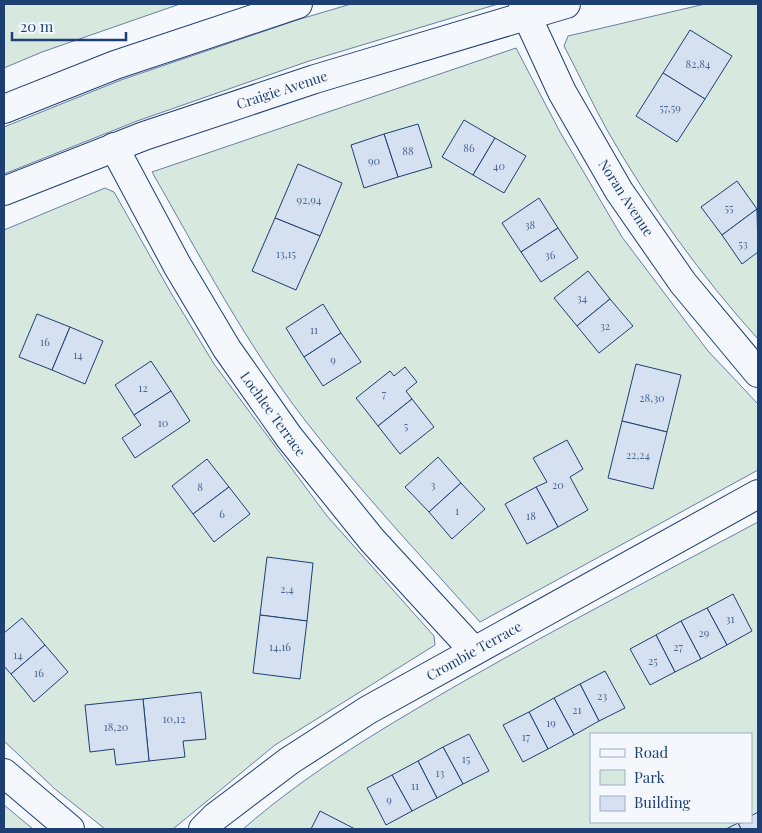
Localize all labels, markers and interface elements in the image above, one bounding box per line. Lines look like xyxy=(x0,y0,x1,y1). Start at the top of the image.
scale bar xyxy=(12,10,126,42)
text: 20 m xyxy=(20,16,54,36)
house number: 82,84 xyxy=(685,56,711,71)
street label: Craigie Avenue xyxy=(234,66,330,113)
house number: 57,59 xyxy=(659,100,681,115)
house number: 86 xyxy=(463,140,475,155)
house number: 88 xyxy=(402,143,414,158)
house number: 90 xyxy=(368,153,380,168)
street label: Noran Avenue xyxy=(594,156,658,240)
house number: 40 xyxy=(493,158,505,173)
house number: 92,94 xyxy=(297,192,322,207)
house number: 55 xyxy=(724,200,734,215)
house number: 38 xyxy=(525,217,536,232)
house number: 53 xyxy=(738,236,748,251)
house number: 13,15 xyxy=(276,246,297,261)
house number: 36 xyxy=(545,247,556,262)
house number: 34 xyxy=(577,290,588,305)
house number: 32 xyxy=(600,318,610,333)
house number: 11 xyxy=(310,322,318,337)
house number: 16 xyxy=(40,334,50,349)
house number: 14 xyxy=(73,347,83,362)
house number: 9 xyxy=(330,352,336,367)
street label: Lochlee Terrace xyxy=(236,367,311,460)
house number: 12 xyxy=(138,380,148,395)
house number: 7 xyxy=(382,386,387,401)
house number: 28,30 xyxy=(639,390,665,405)
house number: 10 xyxy=(158,415,169,430)
house number: 5 xyxy=(404,418,409,433)
house number: 22,24 xyxy=(626,447,651,462)
house number: 3 xyxy=(431,477,436,492)
house number: 20 xyxy=(552,477,564,492)
house number: 8 xyxy=(197,479,203,494)
house number: 1 xyxy=(455,503,459,518)
house number: 6 xyxy=(219,506,225,521)
house number: 18 xyxy=(526,508,536,523)
house number: 2,4 xyxy=(280,581,294,596)
house number: 31 xyxy=(725,611,735,626)
street label: Crombie Terrace xyxy=(423,616,525,685)
house number: 29 xyxy=(699,625,710,640)
house number: 14,16 xyxy=(269,639,291,654)
house number: 27 xyxy=(673,639,683,654)
house number: 14 xyxy=(13,647,23,662)
house number: 25 xyxy=(648,653,658,668)
house number: 16 xyxy=(34,665,44,680)
house number: 23 xyxy=(597,688,607,703)
house number: 21 xyxy=(572,702,582,717)
house number: 10,12 xyxy=(163,711,185,726)
house number: 19 xyxy=(546,715,556,730)
house number: 18,20 xyxy=(104,719,129,734)
house number: 17 xyxy=(522,729,531,744)
legend xyxy=(590,733,752,823)
text: Road xyxy=(634,742,668,762)
house number: 15 xyxy=(462,751,471,766)
house number: 13 xyxy=(436,765,444,780)
text: Park xyxy=(634,767,666,787)
house number: 11 xyxy=(411,778,419,793)
house number: 9 xyxy=(386,792,392,807)
text: Building xyxy=(634,792,691,812)

